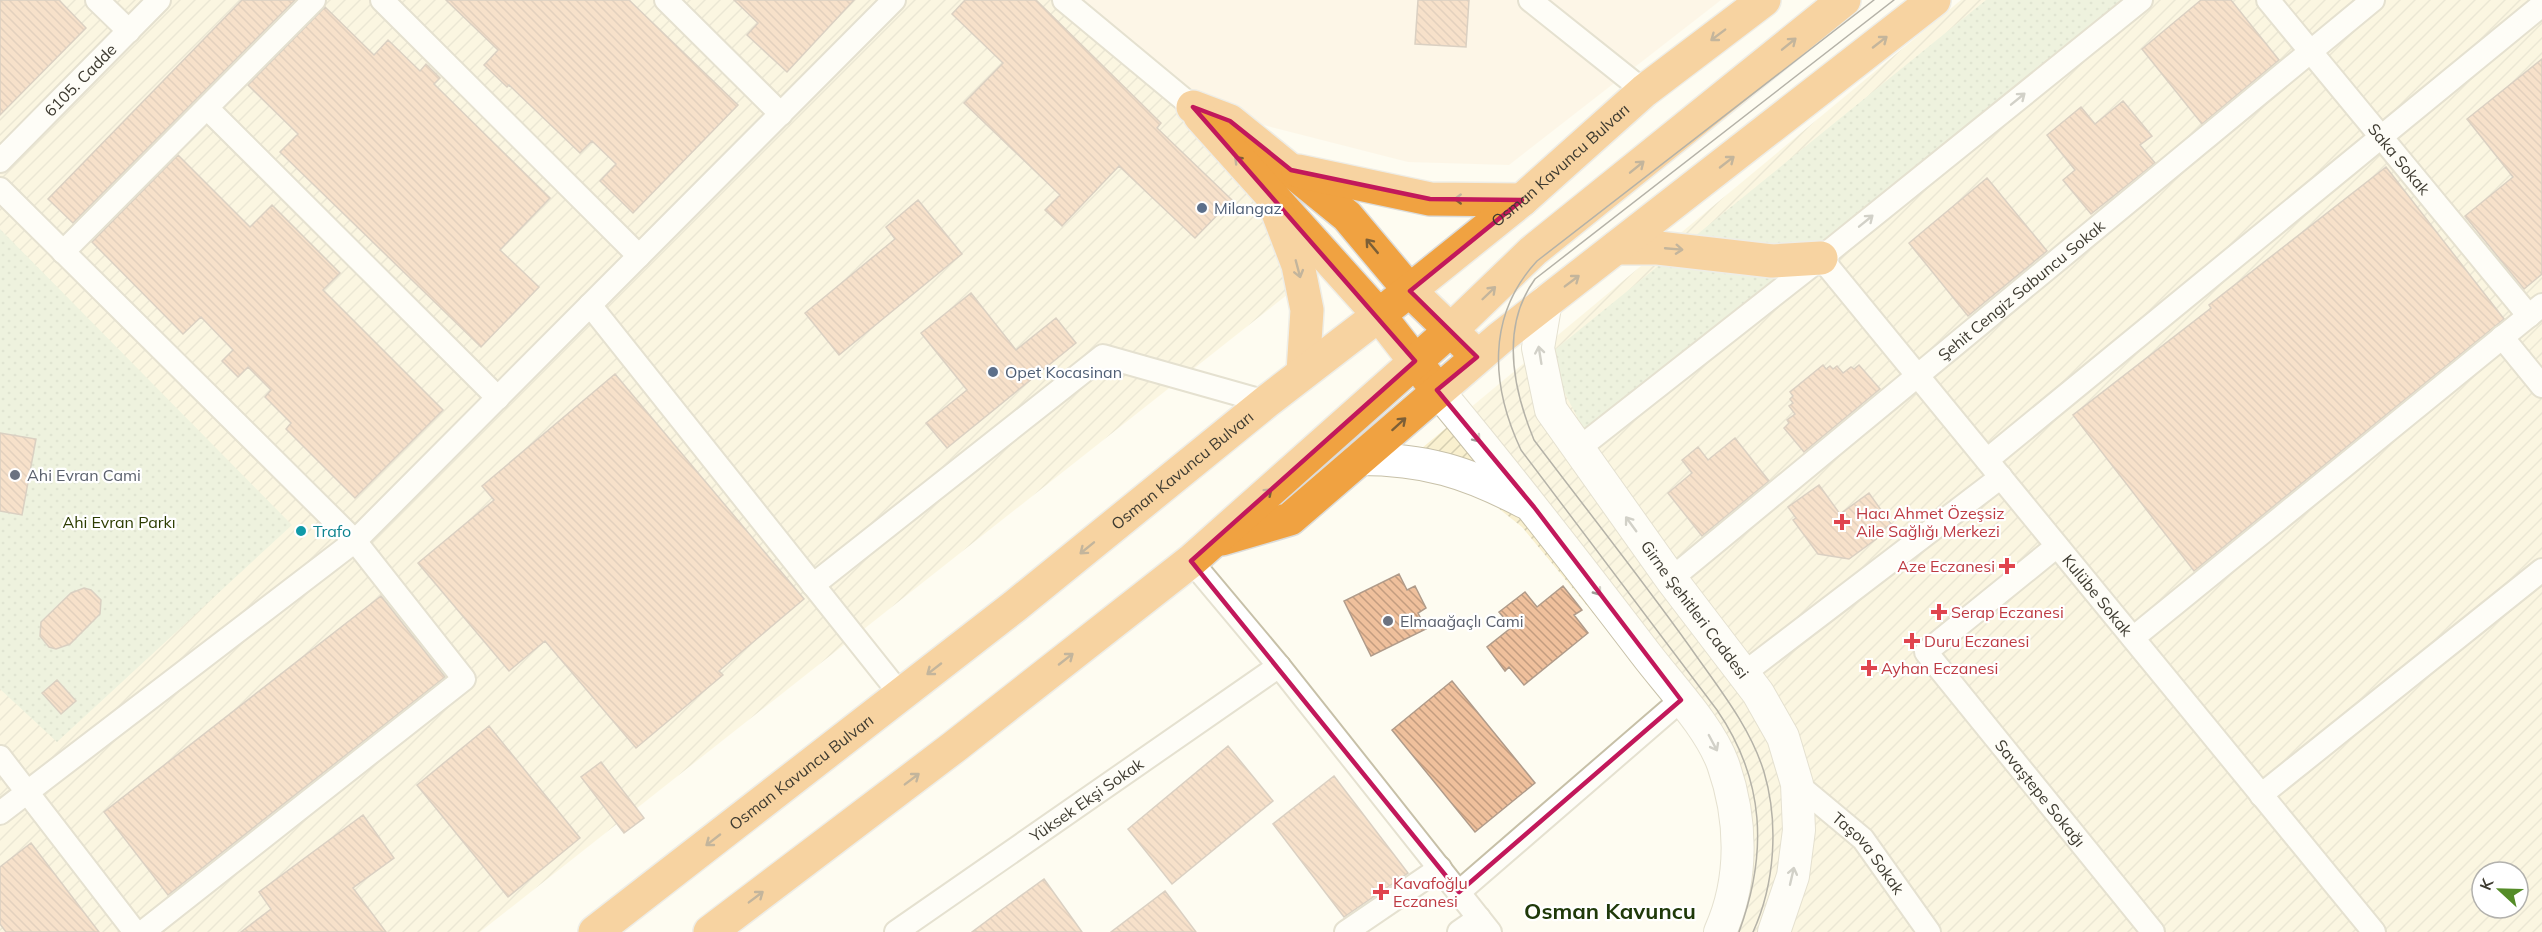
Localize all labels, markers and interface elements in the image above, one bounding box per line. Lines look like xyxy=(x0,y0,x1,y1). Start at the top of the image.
one-way arrow xyxy=(1710,29,1726,42)
one-way arrow xyxy=(1872,35,1888,48)
one-way arrow xyxy=(1781,38,1797,51)
street label: 6105. Cadde xyxy=(40,39,120,121)
one-way arrow xyxy=(2010,92,2026,105)
street label: Osman Kavuncu Bulvarı xyxy=(1487,99,1633,231)
street label: Saka Sokak xyxy=(2364,119,2435,199)
one-way arrow xyxy=(1234,155,1249,170)
one-way arrow xyxy=(1718,155,1734,168)
one-way arrow xyxy=(1629,161,1645,174)
one-way arrow xyxy=(1454,193,1474,205)
place label: Milangaz xyxy=(1214,198,1282,218)
marker: Milangaz xyxy=(1195,201,1209,215)
one-way arrow xyxy=(1858,215,1874,228)
street label: Şehit Cengiz Sabuncu Sokak xyxy=(1934,215,2109,365)
one-way arrow xyxy=(1365,239,1379,254)
one-way arrow xyxy=(1664,244,1684,255)
one-way arrow xyxy=(1292,259,1304,278)
one-way arrow xyxy=(1564,275,1580,287)
one-way arrow xyxy=(1482,286,1497,301)
one-way arrow xyxy=(1535,346,1546,365)
place label: Opet Kocasinan xyxy=(1005,362,1122,382)
marker: Opet Kocasinan xyxy=(986,365,1000,379)
street label: Osman Kavuncu Bulvarı xyxy=(1107,407,1257,534)
one-way arrow xyxy=(1392,417,1407,431)
one-way arrow xyxy=(1468,427,1481,443)
place label: Ahi Evran Cami xyxy=(27,465,141,485)
marker: Ahi Evran Cami xyxy=(8,468,22,482)
one-way arrow xyxy=(1257,488,1272,502)
place label: Hacı Ahmet Özeşsiz Aile Sağlığı Merkezi xyxy=(1856,503,2005,541)
park label: Ahi Evran Parkı xyxy=(62,512,176,532)
marker: Hacı Ahmet Özeşsiz Aile Sağlığı Merkezi xyxy=(1833,513,1851,531)
one-way arrow xyxy=(1624,516,1637,532)
place label: Trafo xyxy=(313,521,351,541)
marker: Trafo xyxy=(294,524,308,538)
street label: Girne Şehitleri Caddesi xyxy=(1637,537,1753,682)
one-way arrow xyxy=(1079,541,1095,554)
street label: Kulübe Sokak xyxy=(2058,550,2137,641)
place label: Aze Eczanesi xyxy=(1897,556,1995,576)
marker: Aze Eczanesi xyxy=(2000,559,2014,573)
one-way arrow xyxy=(1589,580,1602,596)
place label: Serap Eczanesi xyxy=(1951,602,2064,622)
marker: Serap Eczanesi xyxy=(1932,605,1946,619)
place label: Elmaağaçlı Cami xyxy=(1400,611,1524,631)
marker: Elmaağaçlı Cami xyxy=(1381,614,1395,628)
place label: Duru Eczanesi xyxy=(1924,631,2029,651)
marker: Duru Eczanesi xyxy=(1905,634,1919,648)
one-way arrow xyxy=(1057,653,1073,666)
place label: Ayhan Eczanesi xyxy=(1881,658,1998,678)
marker: Ayhan Eczanesi xyxy=(1862,661,1876,675)
one-way arrow xyxy=(926,662,942,675)
street label: Osman Kavuncu Bulvarı xyxy=(725,710,877,834)
one-way arrow xyxy=(1708,734,1719,752)
street label: Savaştepe Sokağı xyxy=(1991,735,2090,851)
street label: Yüksek Ekşi Sokak xyxy=(1025,753,1148,847)
one-way arrow xyxy=(903,773,919,785)
street label: Taşova Sokak xyxy=(1828,808,1909,899)
one-way arrow xyxy=(706,833,722,846)
north arrow xyxy=(2470,860,2530,920)
one-way arrow xyxy=(1787,867,1798,887)
place label: Kavafoğlu Eczanesi xyxy=(1393,873,1468,911)
text: K xyxy=(2475,874,2498,893)
marker: Kavafoğlu Eczanesi xyxy=(1374,885,1388,899)
one-way arrow xyxy=(748,890,764,903)
district label: Osman Kavuncu xyxy=(1524,897,1696,925)

